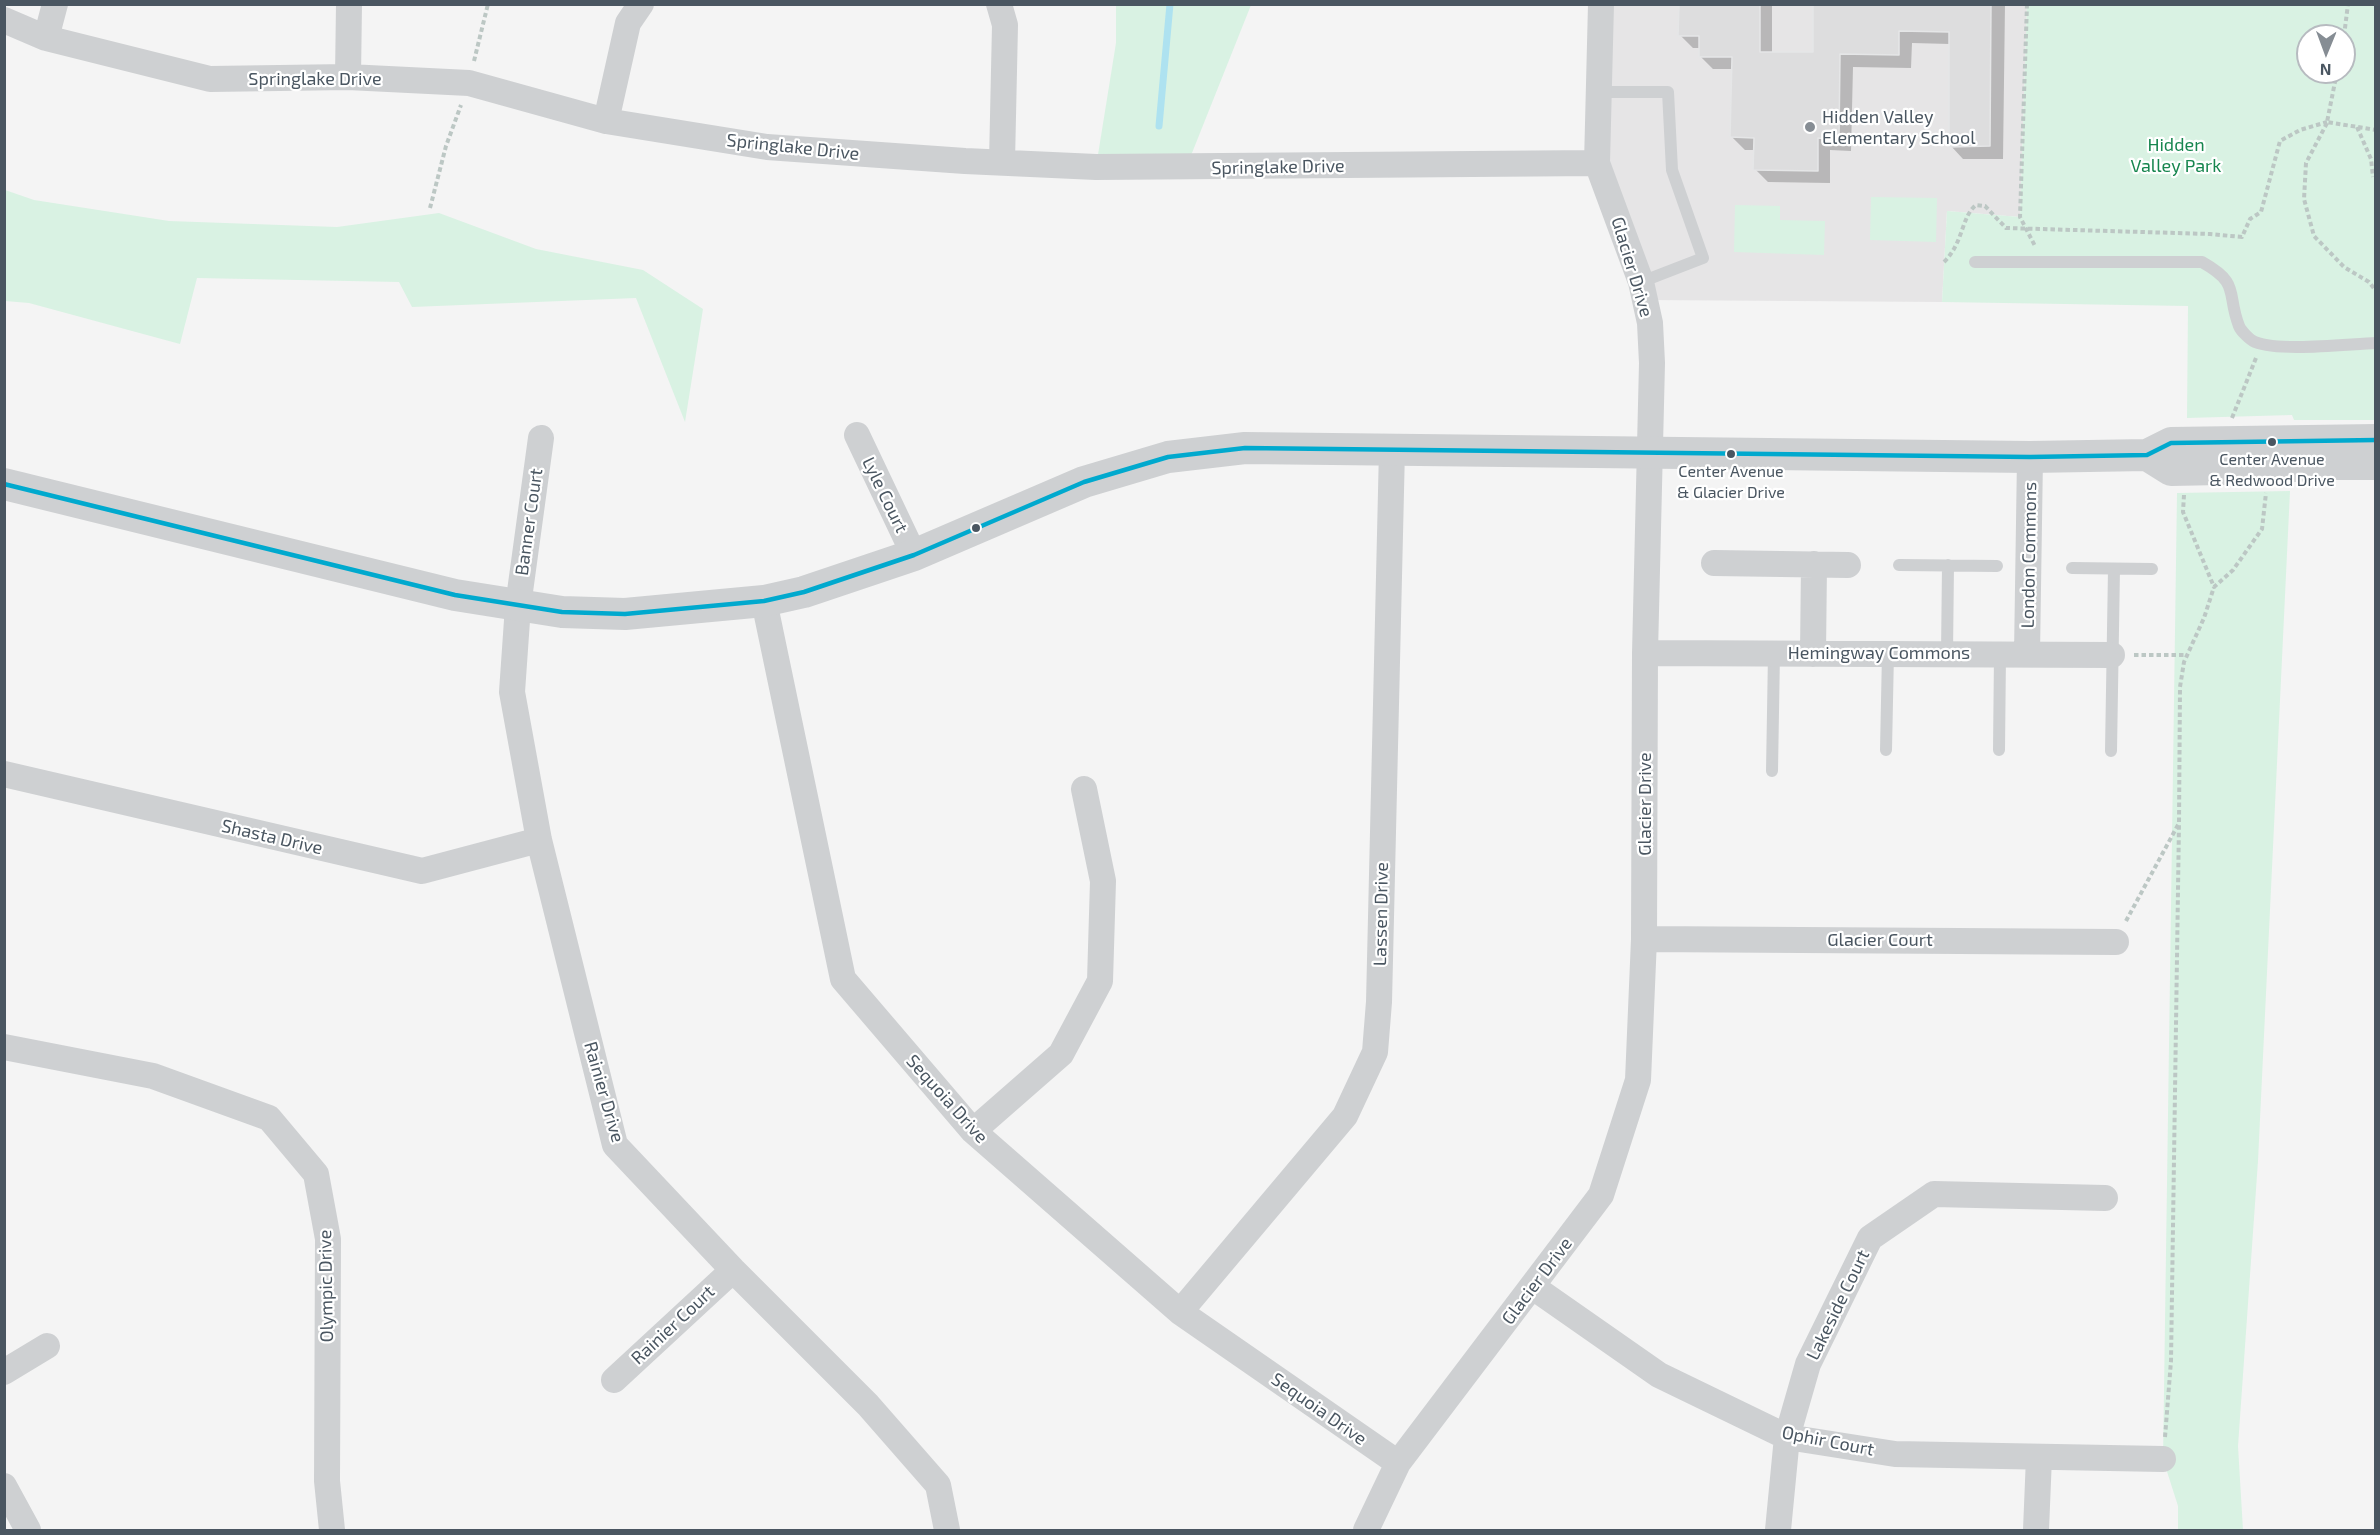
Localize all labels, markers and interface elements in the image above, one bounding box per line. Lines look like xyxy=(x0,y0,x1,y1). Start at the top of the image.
north arrow xyxy=(2296,24,2356,84)
text: N xyxy=(2320,61,2332,80)
street label: Springlake Drive xyxy=(248,68,382,90)
place label: Hidden Valley Elementary School xyxy=(1822,106,1976,148)
marker: Hidden Valley Elementary School xyxy=(1803,120,1817,134)
street label: Springlake Drive xyxy=(726,129,860,165)
park label: Hidden Valley Park xyxy=(2131,134,2221,176)
street label: Springlake Drive xyxy=(1211,155,1345,179)
street label: Glacier Drive xyxy=(1607,214,1657,320)
marker: Center Avenue & Redwood Drive xyxy=(2266,436,2278,448)
marker: Center Avenue & Glacier Drive xyxy=(1725,448,1737,460)
place label: Center Avenue & Redwood Drive xyxy=(2209,450,2335,488)
street label: Lyle Court xyxy=(857,454,913,536)
place label: Center Avenue & Glacier Drive xyxy=(1677,462,1785,500)
street label: Banner Court xyxy=(511,467,547,577)
street label: London Commons xyxy=(2017,481,2041,629)
unlabelled marker xyxy=(970,522,982,534)
street label: Hemingway Commons xyxy=(1788,642,1970,664)
street label: Glacier Drive xyxy=(1634,752,1656,856)
street label: Shasta Drive xyxy=(219,815,325,859)
street label: Lassen Drive xyxy=(1369,862,1393,966)
street label: Glacier Court xyxy=(1827,929,1933,951)
street label: Rainier Drive xyxy=(579,1039,629,1145)
street label: Sequoia Drive xyxy=(902,1050,992,1148)
street label: Olympic Drive xyxy=(314,1229,338,1343)
street label: Glacier Drive xyxy=(1497,1233,1577,1329)
street label: Lakeside Court xyxy=(1802,1246,1874,1364)
street label: Rainier Court xyxy=(627,1281,719,1369)
street label: Sequoia Drive xyxy=(1267,1368,1371,1450)
street label: Ophir Court xyxy=(1780,1421,1876,1461)

